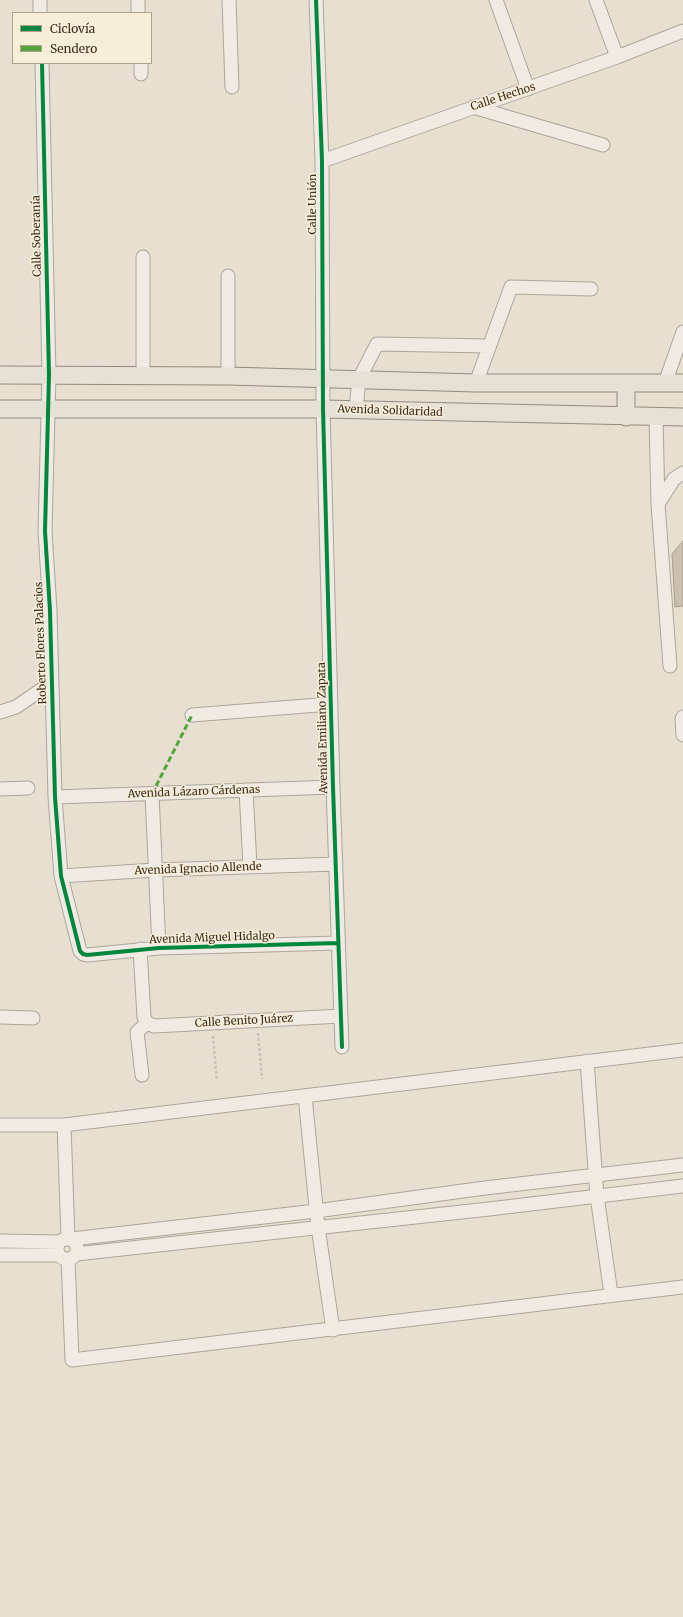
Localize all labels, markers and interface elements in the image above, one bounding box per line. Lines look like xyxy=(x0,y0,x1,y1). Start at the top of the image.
legend xyxy=(12,12,152,64)
text: Ciclovía xyxy=(50,21,95,36)
text: Sendero xyxy=(50,41,97,56)
street label: Calle Hechos xyxy=(469,80,537,114)
street label: Calle Unión xyxy=(306,174,320,234)
street label: Calle Soberanía xyxy=(30,195,44,277)
street label: Avenida Solidaridad xyxy=(337,403,443,419)
street label: Roberto Flores Palacios xyxy=(32,581,50,705)
street label: Avenida Emiliano Zapata xyxy=(315,662,331,794)
street label: Avenida Lázaro Cárdenas xyxy=(127,783,261,801)
street label: Avenida Ignacio Allende xyxy=(134,860,262,878)
street label: Avenida Miguel Hidalgo xyxy=(149,929,275,947)
street label: Calle Benito Juárez xyxy=(194,1012,294,1030)

